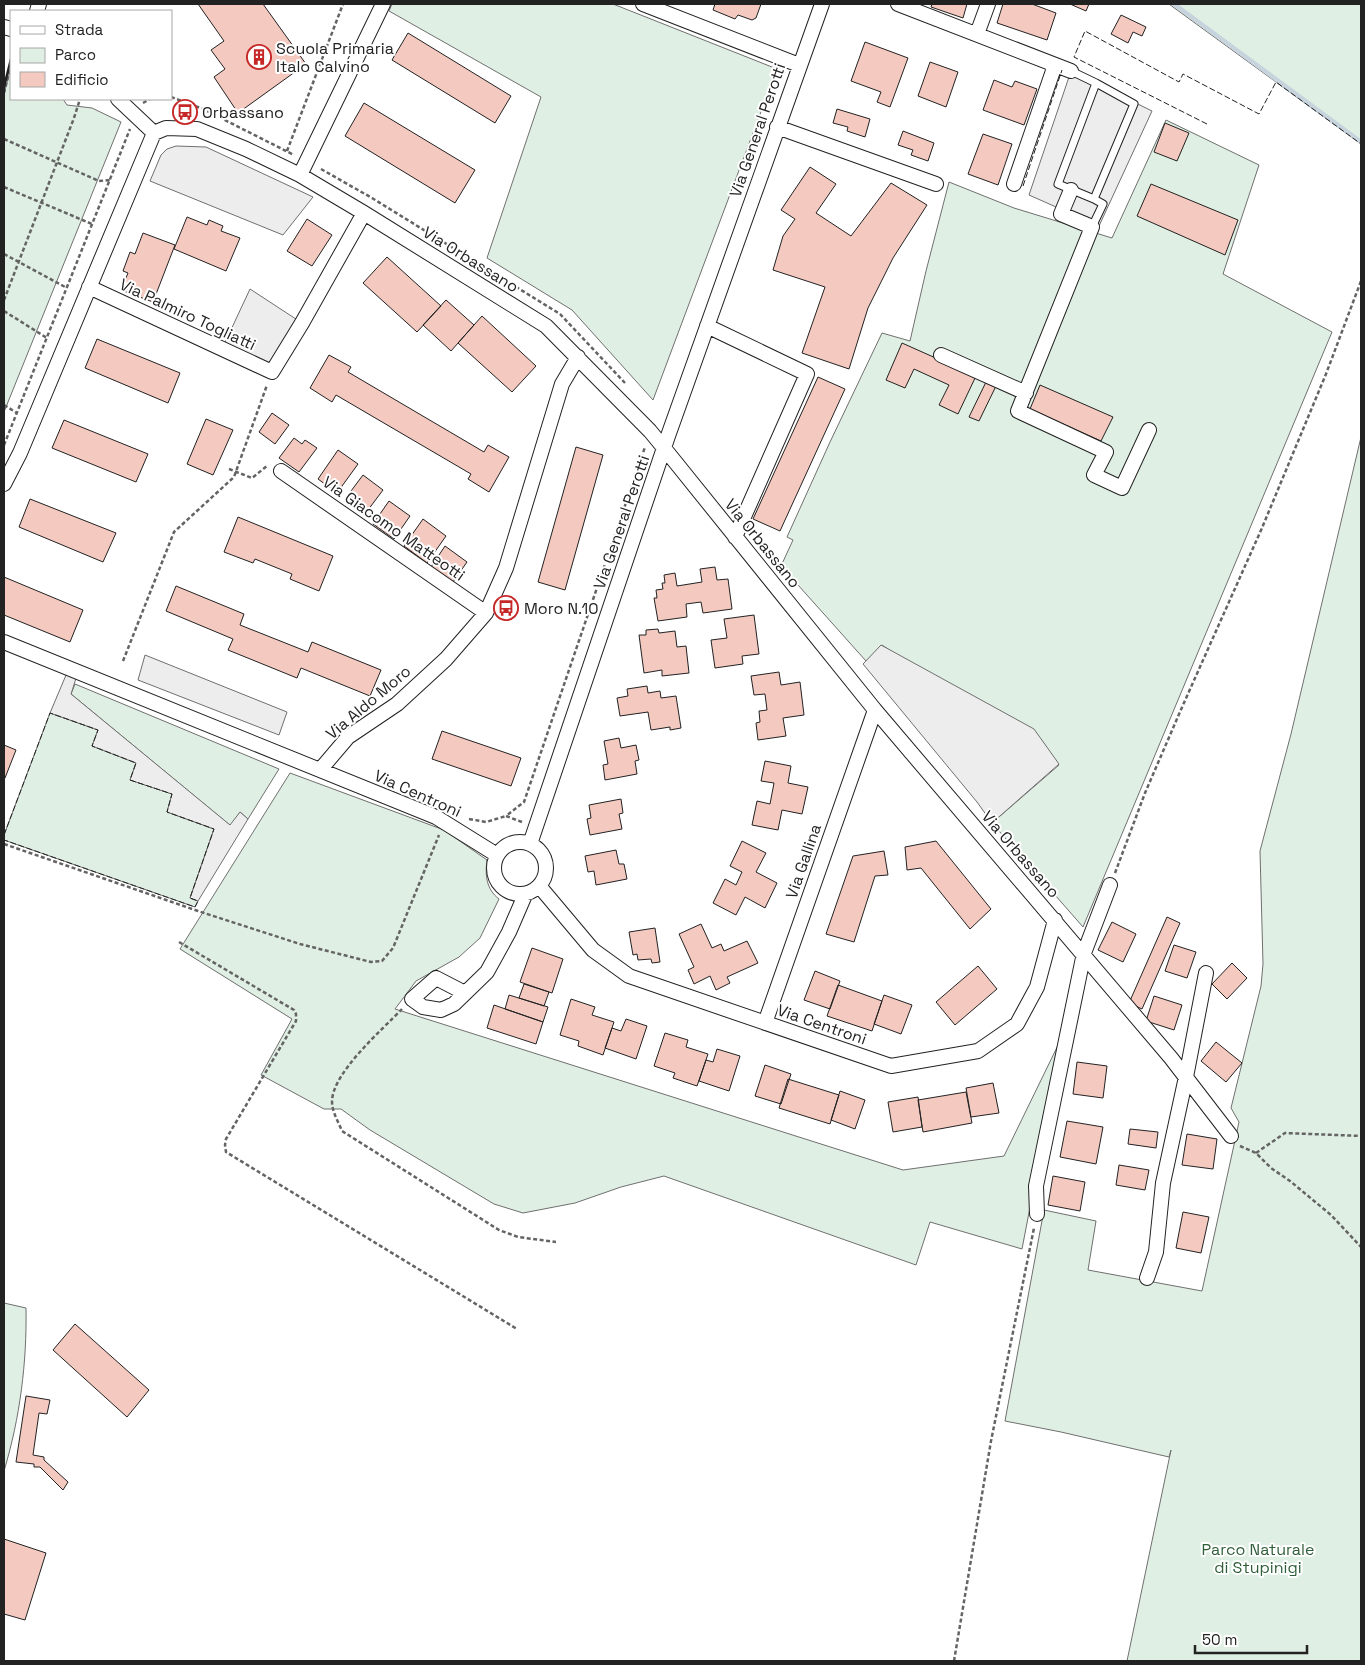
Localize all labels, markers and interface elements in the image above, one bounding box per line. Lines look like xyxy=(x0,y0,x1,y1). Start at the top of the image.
legend xyxy=(10,10,172,100)
text: Strada xyxy=(55,20,104,39)
place label: Scuola Primaria Italo Calvino xyxy=(276,38,394,77)
building icon: Scuola Primaria Italo Calvino xyxy=(246,44,272,70)
text: Parco xyxy=(55,45,96,64)
street label: Via General Perotti xyxy=(725,60,790,200)
text: Edificio xyxy=(55,70,109,89)
bus stop icon: Orbassano xyxy=(172,99,198,125)
place label: Orbassano xyxy=(202,102,284,123)
street label: Via Orbassano xyxy=(419,222,523,297)
street label: Via Palmiro Togliatti xyxy=(116,274,259,355)
street label: Via General Perotti xyxy=(589,452,654,592)
street label: Via Giacomo Matteotti xyxy=(318,471,469,586)
street label: Via Orbassano xyxy=(720,494,805,592)
bus stop icon: Moro N.10 xyxy=(493,595,519,621)
place label: Moro N.10 xyxy=(524,598,598,619)
street label: Via Aldo Moro xyxy=(322,661,415,744)
street label: Via Centroni xyxy=(371,765,465,822)
street label: Via Orbassano xyxy=(977,806,1064,902)
street label: Via Gallina xyxy=(781,821,826,901)
street label: Via Centroni xyxy=(774,999,869,1050)
park label: Parco Naturale di Stupinigi xyxy=(1202,1539,1314,1578)
scale bar xyxy=(1195,1622,1308,1654)
text: 50 m xyxy=(1202,1630,1237,1649)

